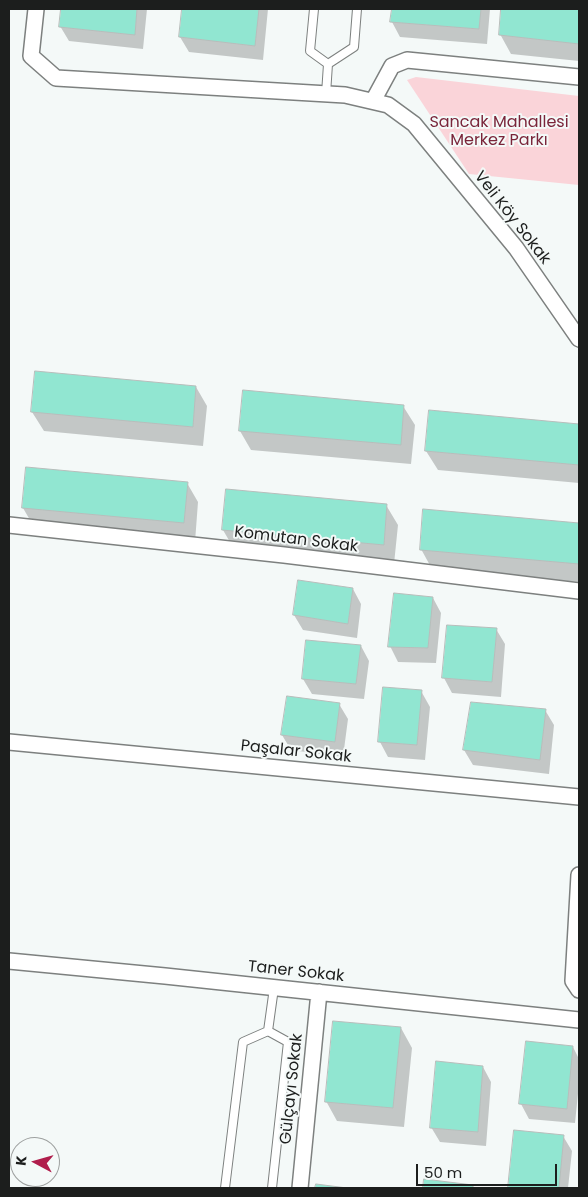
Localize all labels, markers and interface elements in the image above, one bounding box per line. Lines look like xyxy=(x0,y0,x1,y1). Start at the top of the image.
park label: Sancak Mahallesi Merkez Parkı xyxy=(429,113,569,151)
street label: Veli Köy Sokak xyxy=(470,168,554,268)
street label: Komutan Sokak xyxy=(233,523,359,557)
street label: Paşalar Sokak xyxy=(240,737,352,767)
street label: Taner Sokak xyxy=(247,957,345,987)
street label: Gülçayı Sokak xyxy=(277,1033,307,1145)
north arrow xyxy=(10,1137,60,1187)
scale bar xyxy=(418,1154,559,1186)
text: K xyxy=(11,1155,32,1166)
text: 50 m xyxy=(424,1162,462,1183)

